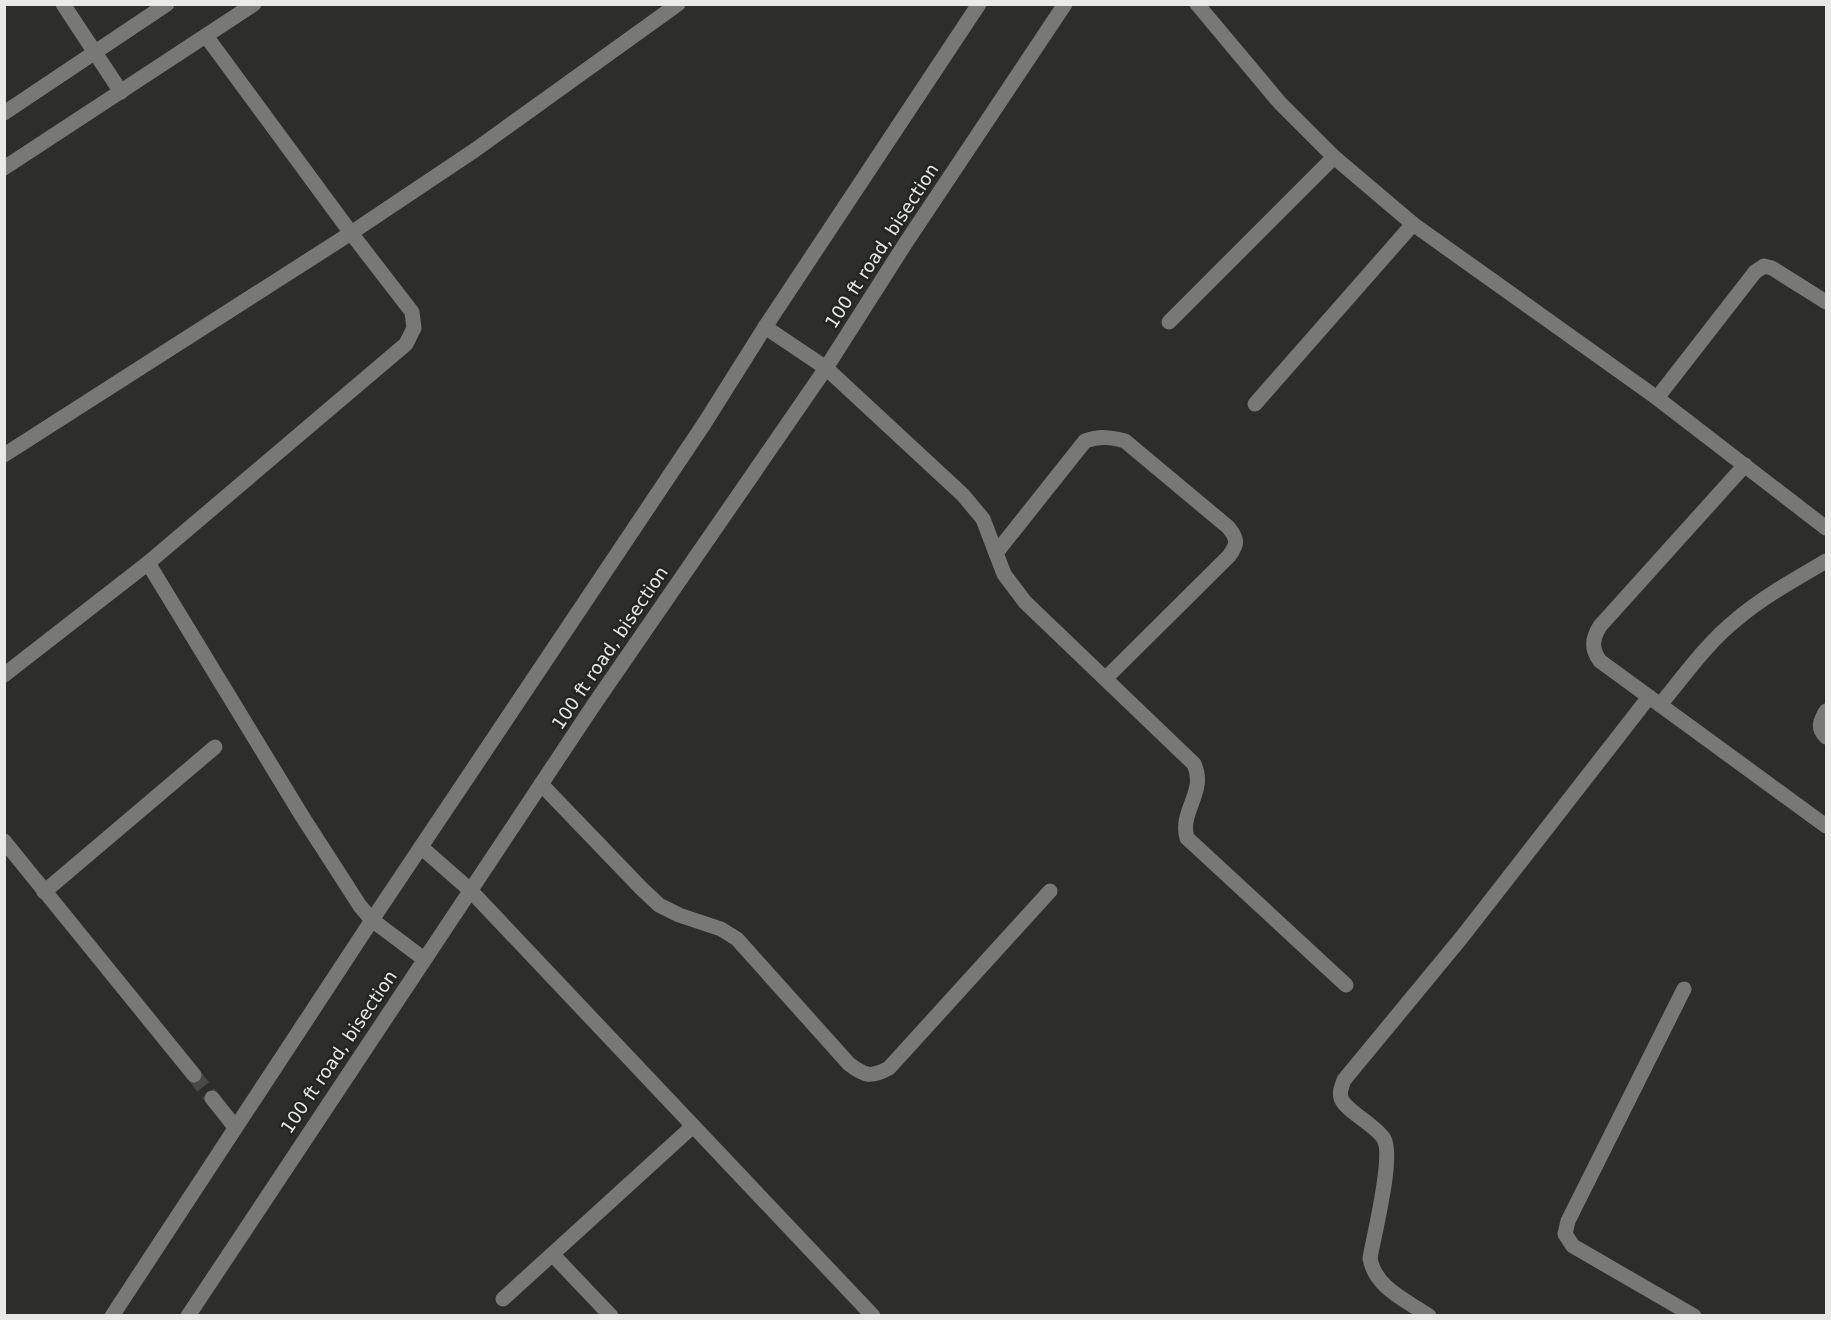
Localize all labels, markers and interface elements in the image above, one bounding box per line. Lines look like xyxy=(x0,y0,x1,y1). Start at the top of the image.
street label: 100 ft road, bisection xyxy=(820,159,943,332)
street label: 100 ft road, bisection xyxy=(547,562,672,733)
street label: 100 ft road, bisection xyxy=(276,966,401,1137)

